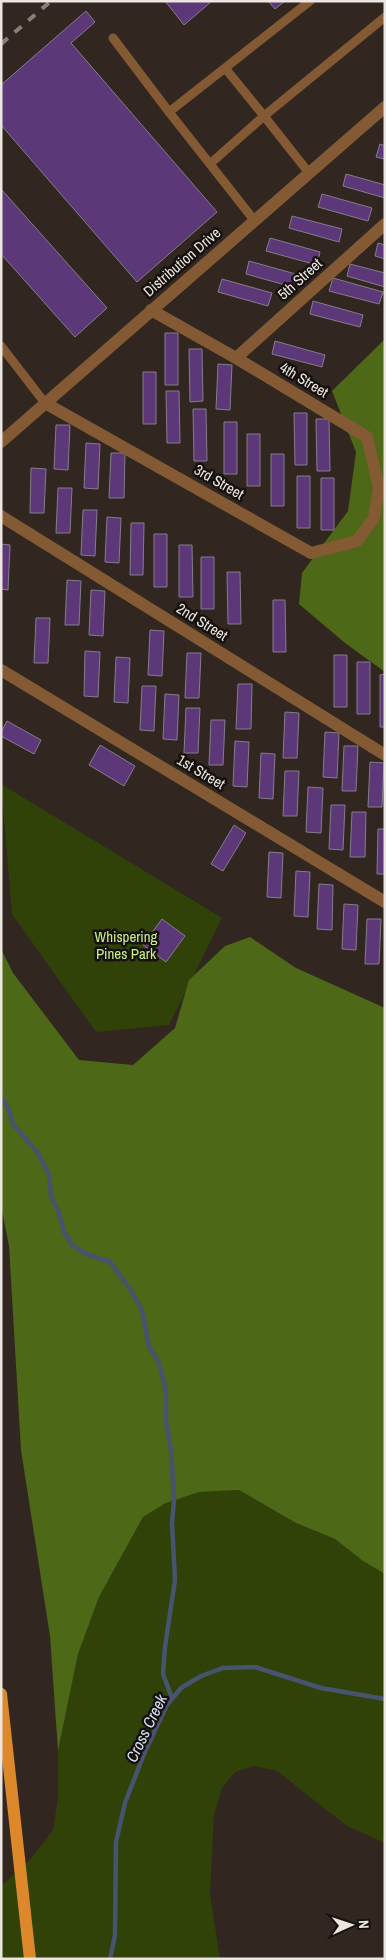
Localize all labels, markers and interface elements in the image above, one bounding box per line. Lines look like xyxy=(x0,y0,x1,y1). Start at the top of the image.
street label: Distribution Drive xyxy=(138,222,225,301)
street label: 5th Street xyxy=(273,253,327,304)
street label: 4th Street xyxy=(276,357,333,403)
street label: 3rd Street xyxy=(191,459,248,504)
street label: 2nd Street xyxy=(173,598,232,646)
street label: 1st Street xyxy=(173,749,230,794)
park label: Whispering Pines Park xyxy=(95,926,158,964)
water label: Cross Creek xyxy=(120,1690,172,1766)
north arrow xyxy=(326,1900,376,1950)
text: N xyxy=(355,1920,373,1929)

